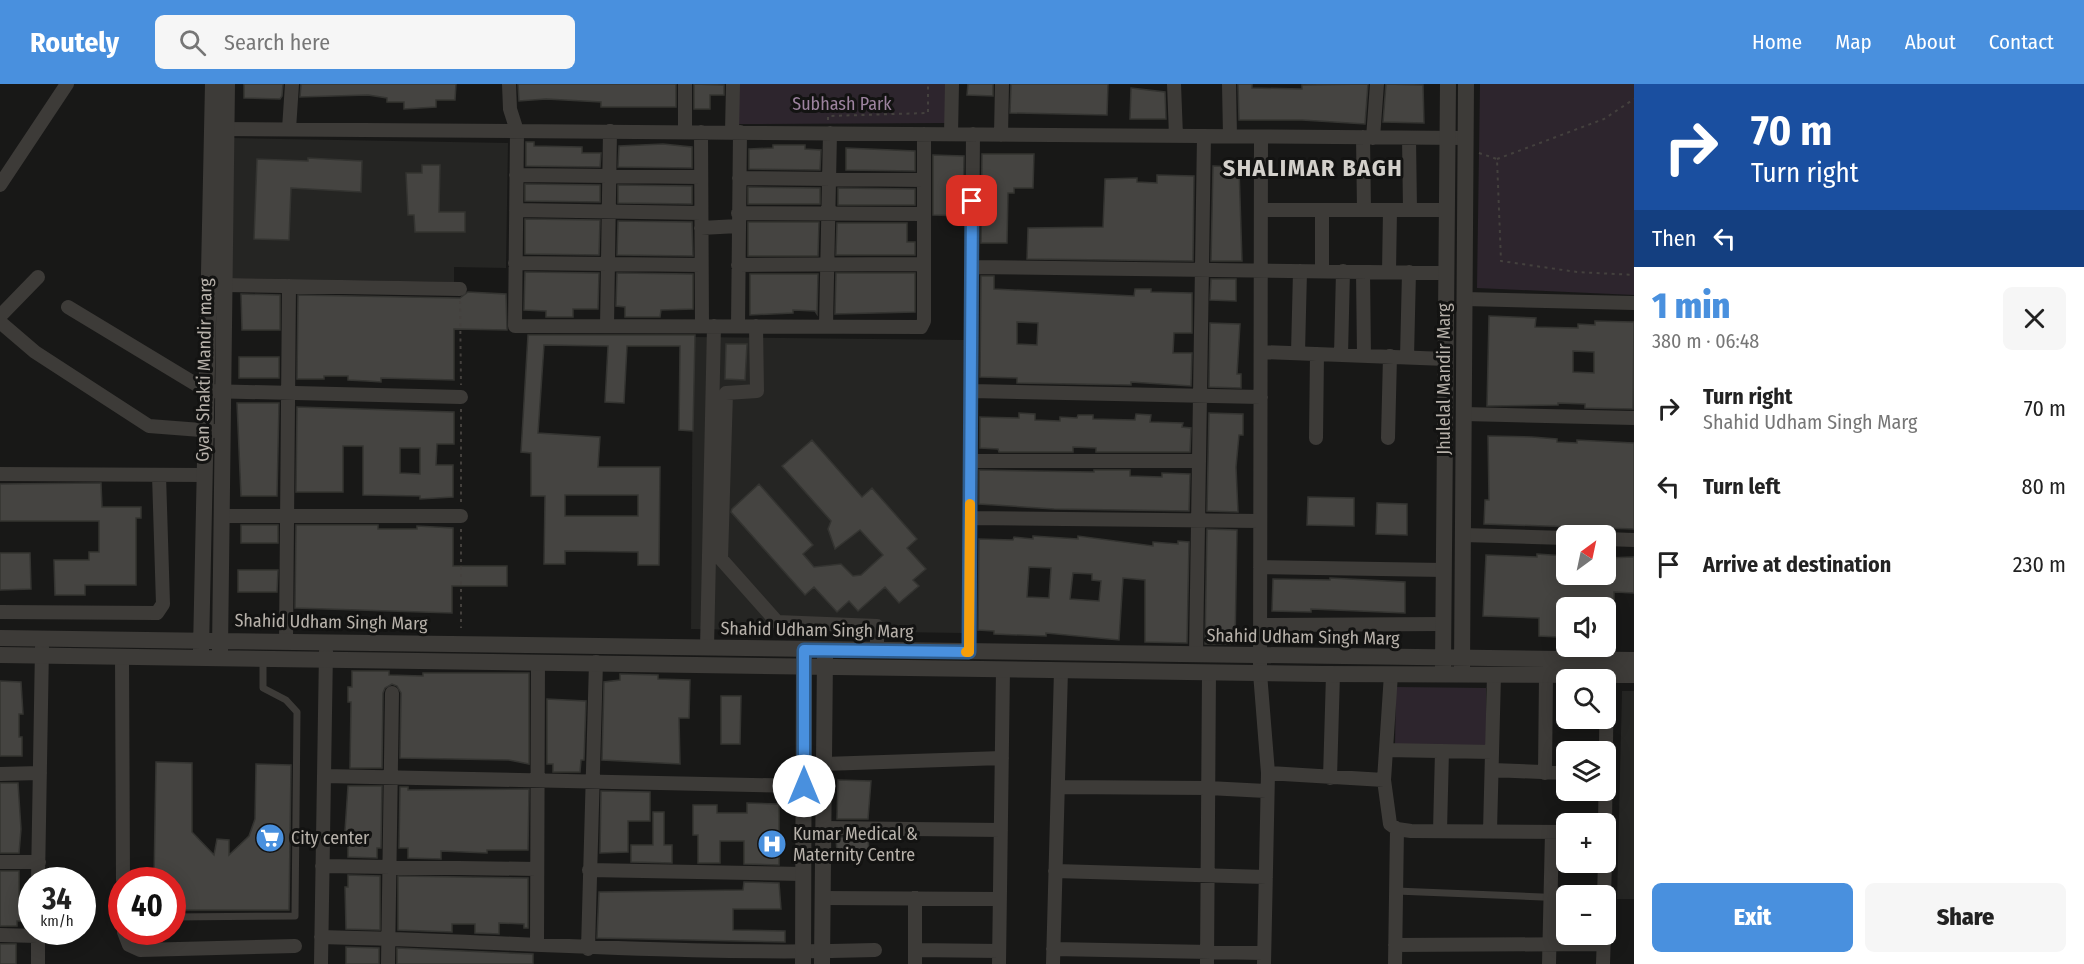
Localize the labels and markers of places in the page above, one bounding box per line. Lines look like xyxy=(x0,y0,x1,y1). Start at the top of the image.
pin xyxy=(946,175,997,226)
supermarket icon: City center xyxy=(254,822,286,854)
place label: Kumar Medical & Maternity Centre xyxy=(793,823,918,866)
place label: City center xyxy=(291,827,370,849)
hospital icon: Kumar Medical & Maternity Centre xyxy=(756,828,788,860)

